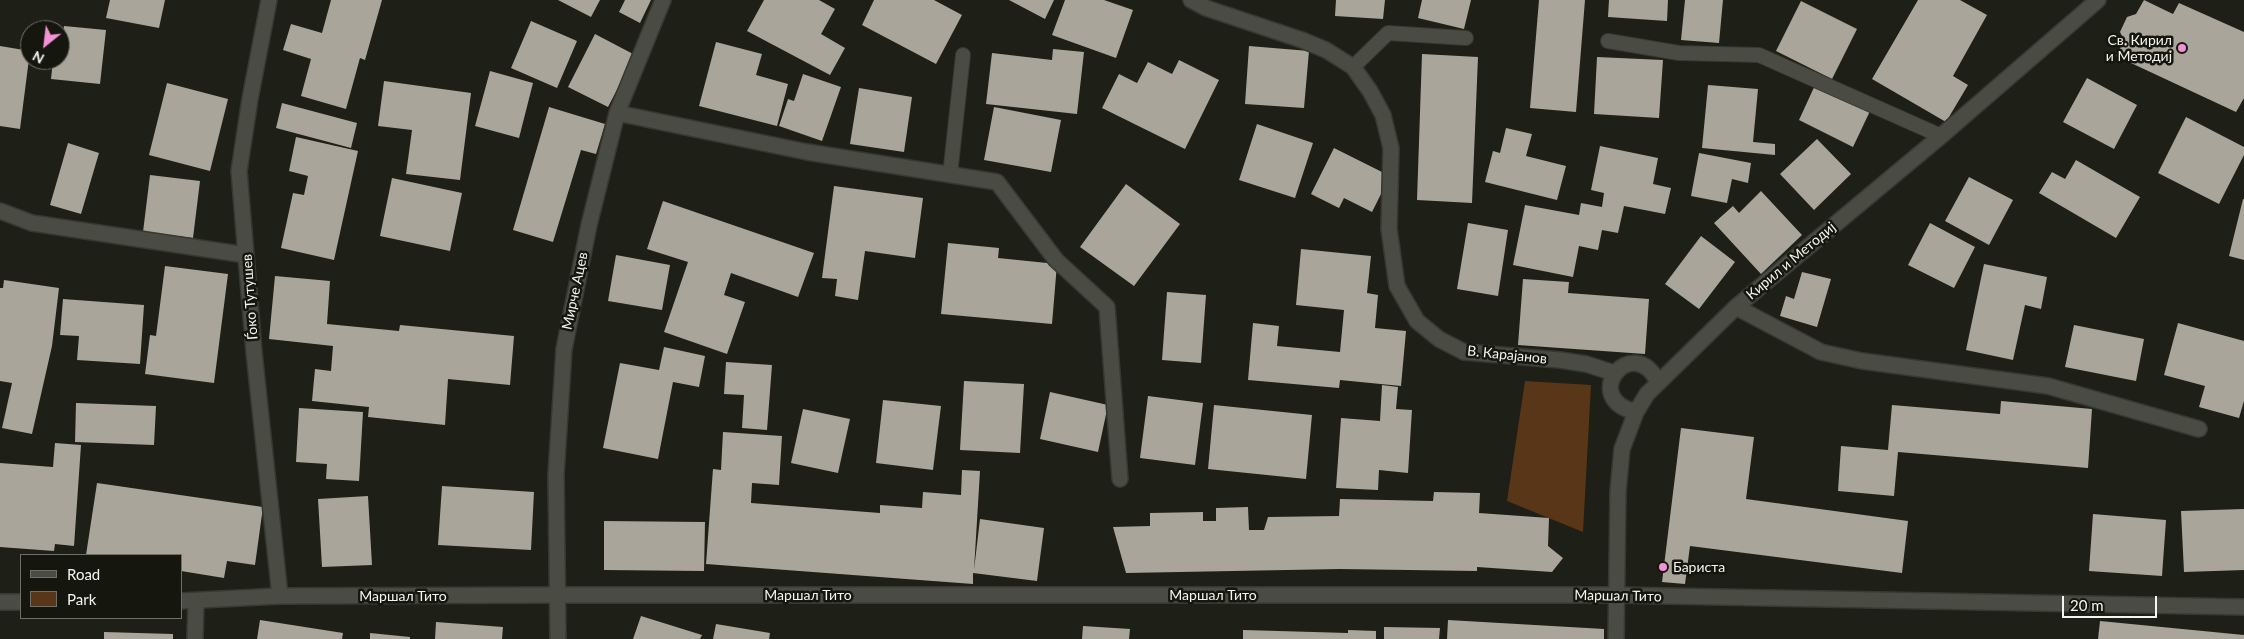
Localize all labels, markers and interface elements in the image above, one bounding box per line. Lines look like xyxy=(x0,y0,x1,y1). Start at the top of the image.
north arrow xyxy=(20,20,70,70)
place label: Св. Кирил и Методиј xyxy=(2106,32,2172,64)
marker: Св. Кирил и Методиј xyxy=(2176,42,2188,54)
text: N xyxy=(29,48,47,68)
street label: Кирил и Методиј xyxy=(1743,219,1839,303)
street label: Мирче Ацев xyxy=(559,251,591,331)
street label: Ѓоко Тутушев xyxy=(239,254,261,340)
street label: В. Карајанов xyxy=(1466,342,1548,368)
legend xyxy=(20,554,182,619)
place label: Бариста xyxy=(1673,559,1725,575)
marker: Бариста xyxy=(1657,561,1669,573)
text: Road xyxy=(67,565,100,583)
scale bar xyxy=(2064,586,2159,618)
street label: Маршал Тито xyxy=(764,587,852,603)
street label: Маршал Тито xyxy=(1169,587,1257,603)
street label: Маршал Тито xyxy=(1574,587,1662,605)
street label: Маршал Тито xyxy=(359,588,447,604)
text: Park xyxy=(67,590,96,608)
text: 20 m xyxy=(2070,596,2104,614)

